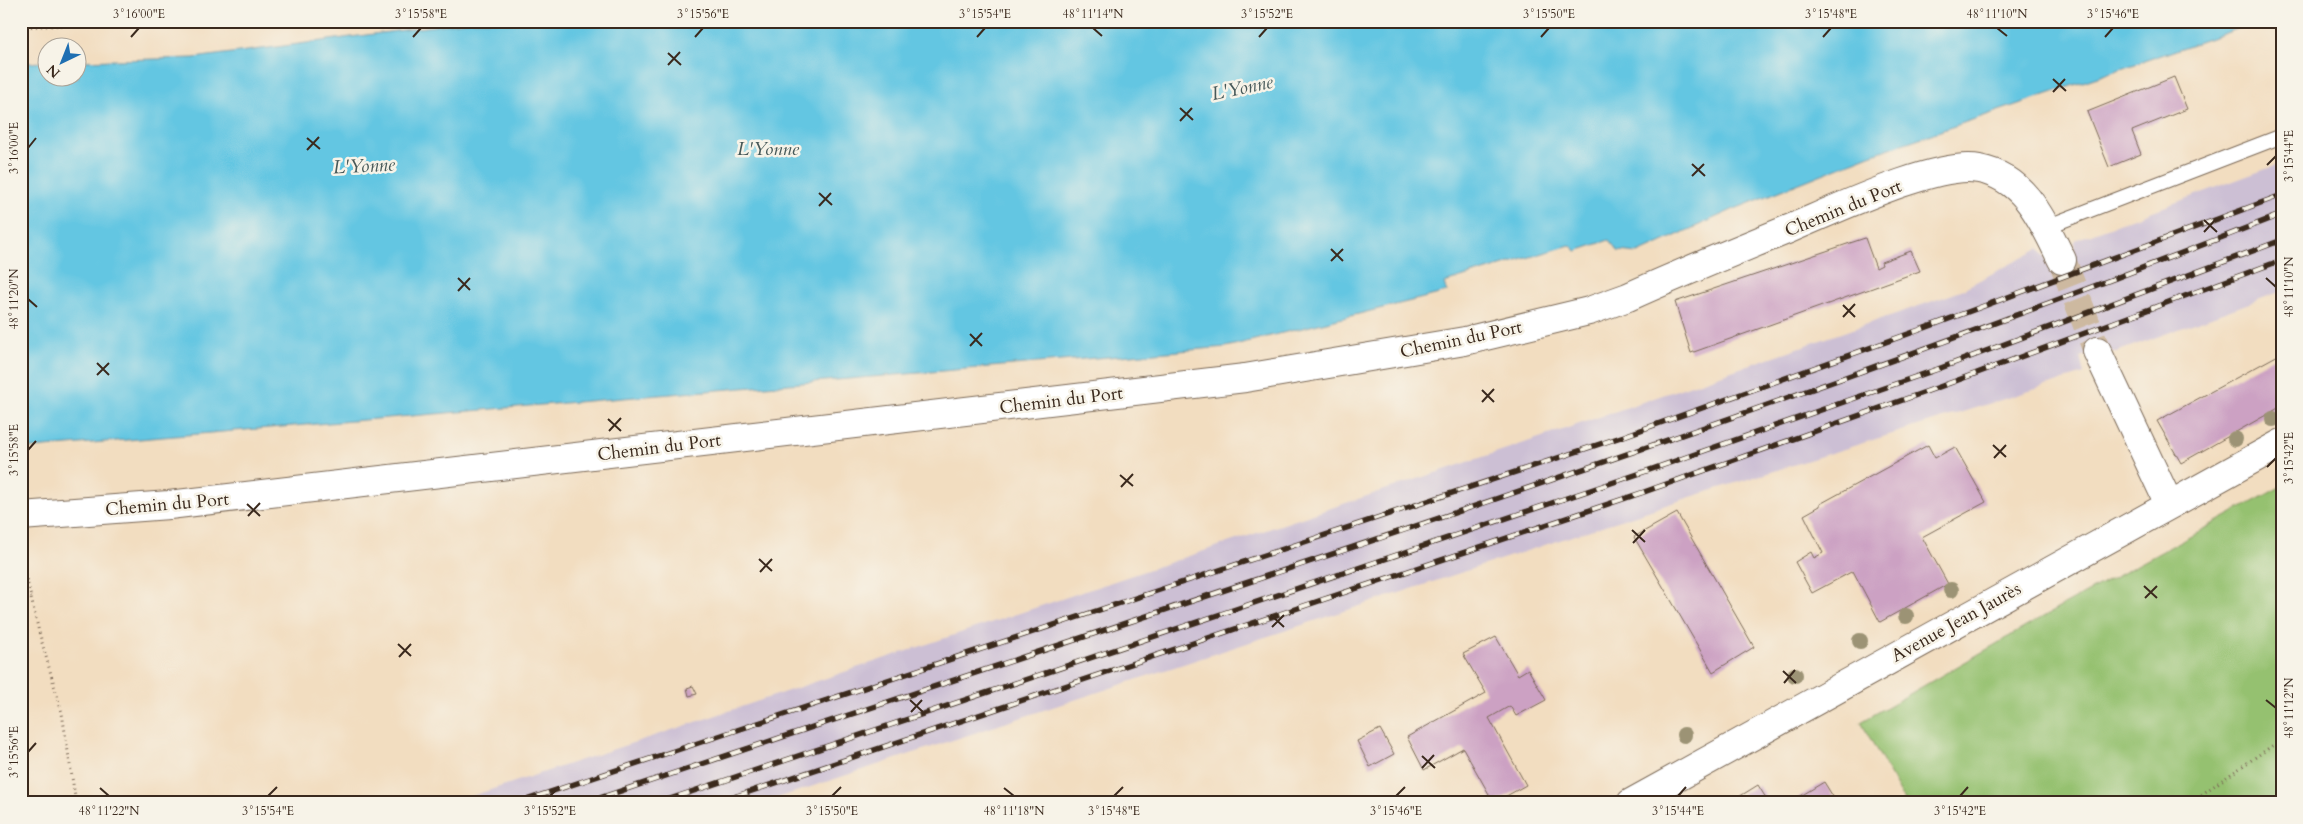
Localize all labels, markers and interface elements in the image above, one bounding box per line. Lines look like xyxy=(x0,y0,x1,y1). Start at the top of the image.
text: 3°16'00"E xyxy=(113,6,165,22)
text: 3°15'58"E xyxy=(395,6,447,22)
text: 3°15'56"E xyxy=(677,6,729,22)
text: 3°15'54"E xyxy=(959,6,1011,22)
text: 48°11'14"N xyxy=(1063,6,1124,22)
text: 3°15'52"E xyxy=(1241,6,1293,22)
text: 3°15'50"E xyxy=(1523,6,1575,22)
text: 3°15'48"E xyxy=(1805,6,1857,22)
text: 48°11'10"N xyxy=(1967,6,2028,22)
text: 3°15'46"E xyxy=(2087,6,2139,22)
north arrow xyxy=(38,38,88,88)
text: N xyxy=(43,60,64,82)
water label: L'Yonne xyxy=(1209,69,1276,107)
text: 3°16'00"E xyxy=(6,122,22,174)
text: 3°15'44"E xyxy=(2281,130,2297,182)
water label: L'Yonne xyxy=(737,136,800,162)
water label: L'Yonne xyxy=(332,151,396,181)
street label: Chemin du Port xyxy=(1781,174,1906,243)
text: 48°11'10"N xyxy=(2281,256,2297,317)
text: 48°11'20"N xyxy=(6,268,22,329)
street label: Chemin du Port xyxy=(1398,314,1525,365)
street label: Chemin du Port xyxy=(998,380,1124,420)
text: 3°15'58"E xyxy=(6,424,22,476)
street label: Chemin du Port xyxy=(596,427,722,467)
text: 3°15'42"E xyxy=(2281,432,2297,484)
street label: Chemin du Port xyxy=(104,487,230,522)
street label: Avenue Jean Jaurès xyxy=(1887,576,2026,668)
text: 48°11'12"N xyxy=(2281,677,2297,738)
text: 3°15'56"E xyxy=(6,726,22,778)
text: 48°11'22"N xyxy=(79,803,140,819)
text: 3°15'54"E xyxy=(242,803,294,819)
text: 3°15'52"E xyxy=(524,803,576,819)
text: 3°15'50"E xyxy=(806,803,858,819)
text: 48°11'18"N xyxy=(984,803,1045,819)
text: 3°15'48"E xyxy=(1088,803,1140,819)
text: 3°15'46"E xyxy=(1370,803,1422,819)
text: 3°15'44"E xyxy=(1652,803,1704,819)
text: 3°15'42"E xyxy=(1934,803,1986,819)

